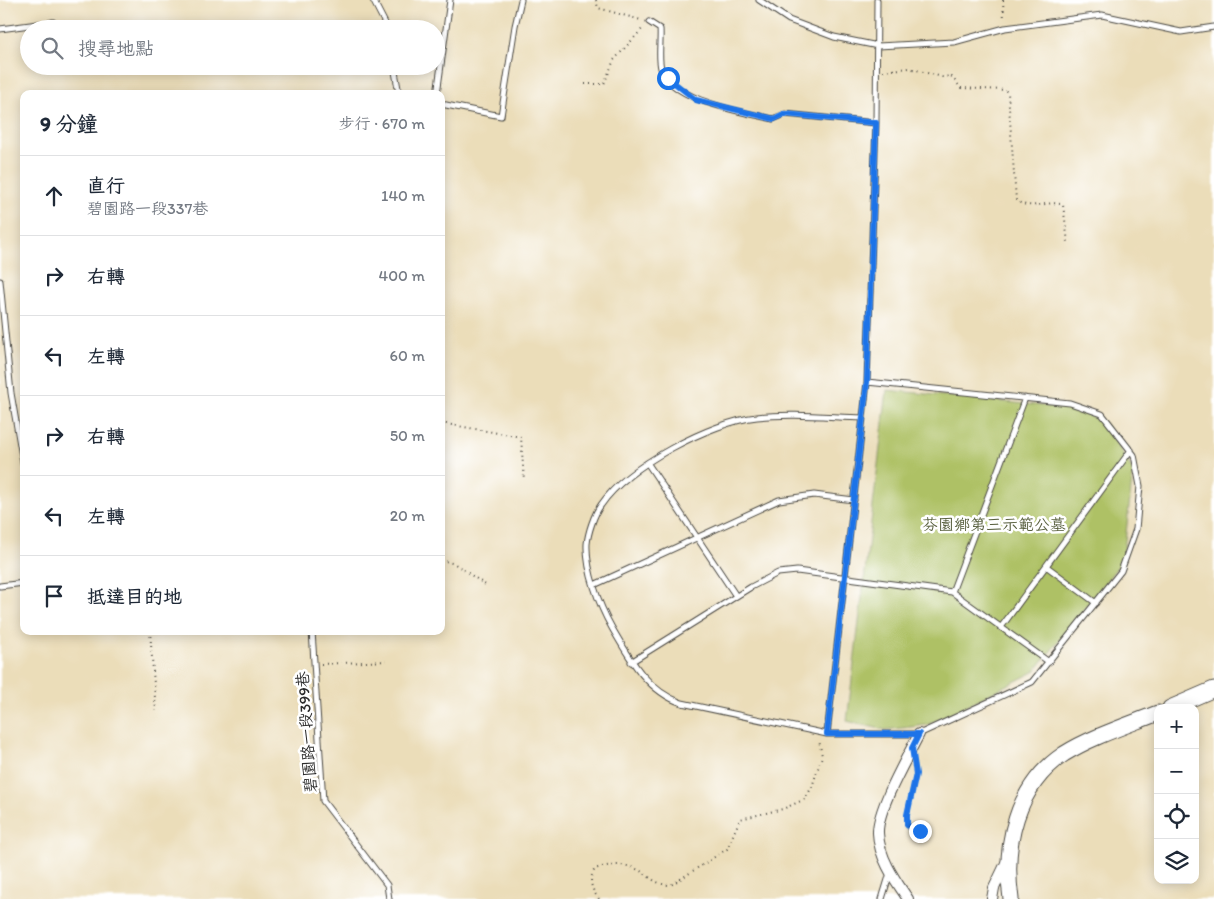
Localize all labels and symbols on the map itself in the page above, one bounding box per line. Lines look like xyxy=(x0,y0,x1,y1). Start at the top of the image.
route start xyxy=(657,67,680,90)
park label: 芬園鄉第三示範公墓 xyxy=(922,515,1066,534)
street label: 碧園路一段399巷 xyxy=(293,671,320,793)
route end xyxy=(909,820,932,843)

